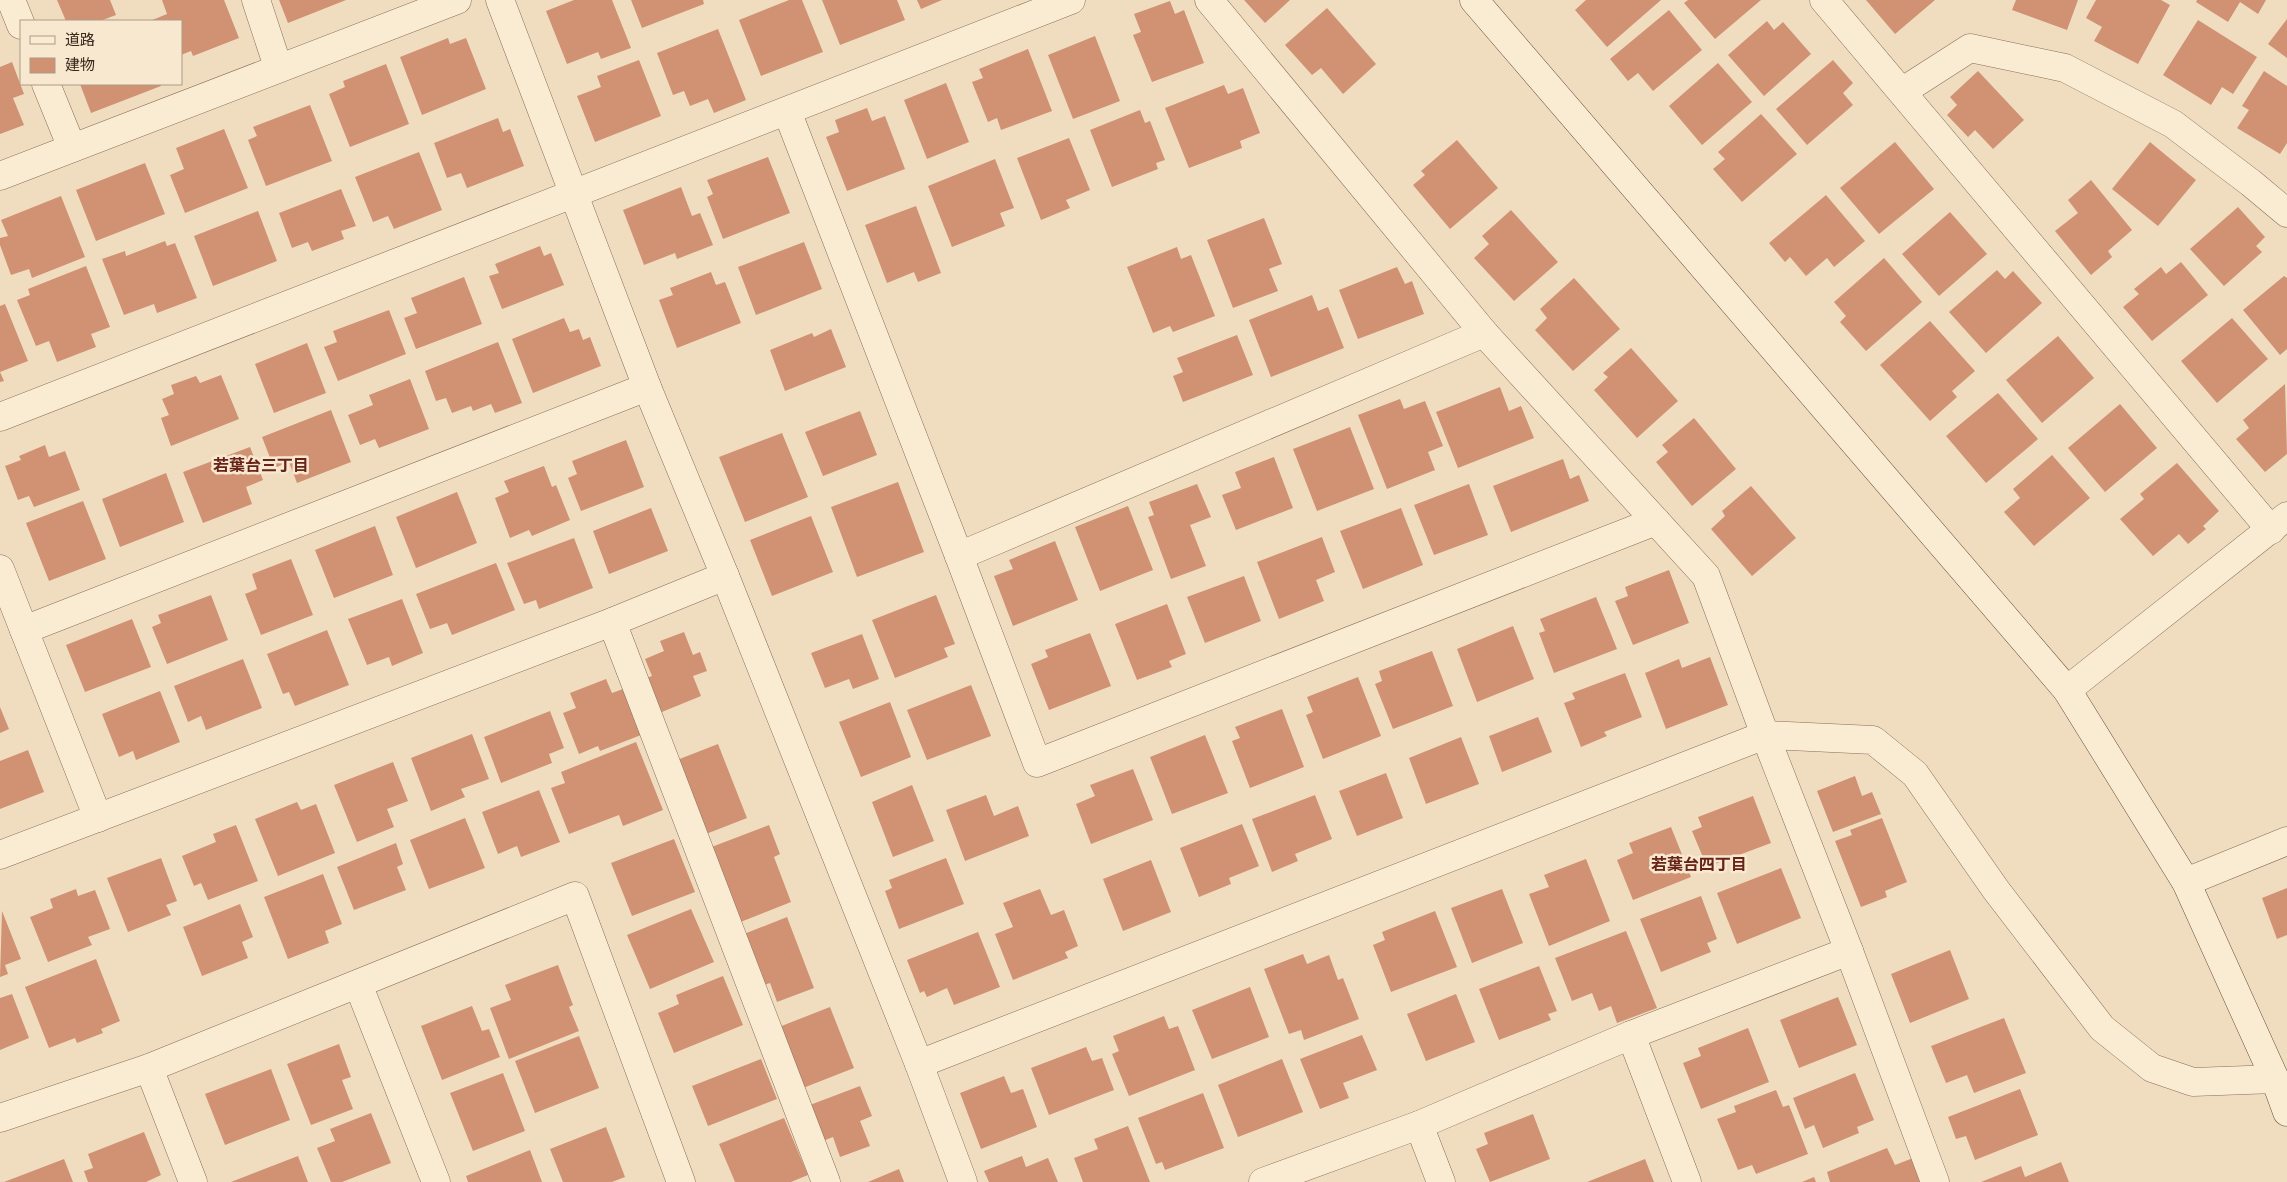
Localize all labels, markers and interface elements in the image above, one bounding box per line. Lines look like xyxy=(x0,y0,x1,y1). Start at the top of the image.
legend xyxy=(20,20,182,85)
text: 道路 xyxy=(65,28,95,49)
text: 建物 xyxy=(65,53,95,74)
district label: 若葉台三丁目 xyxy=(213,452,309,476)
district label: 若葉台四丁目 xyxy=(1651,851,1747,875)

